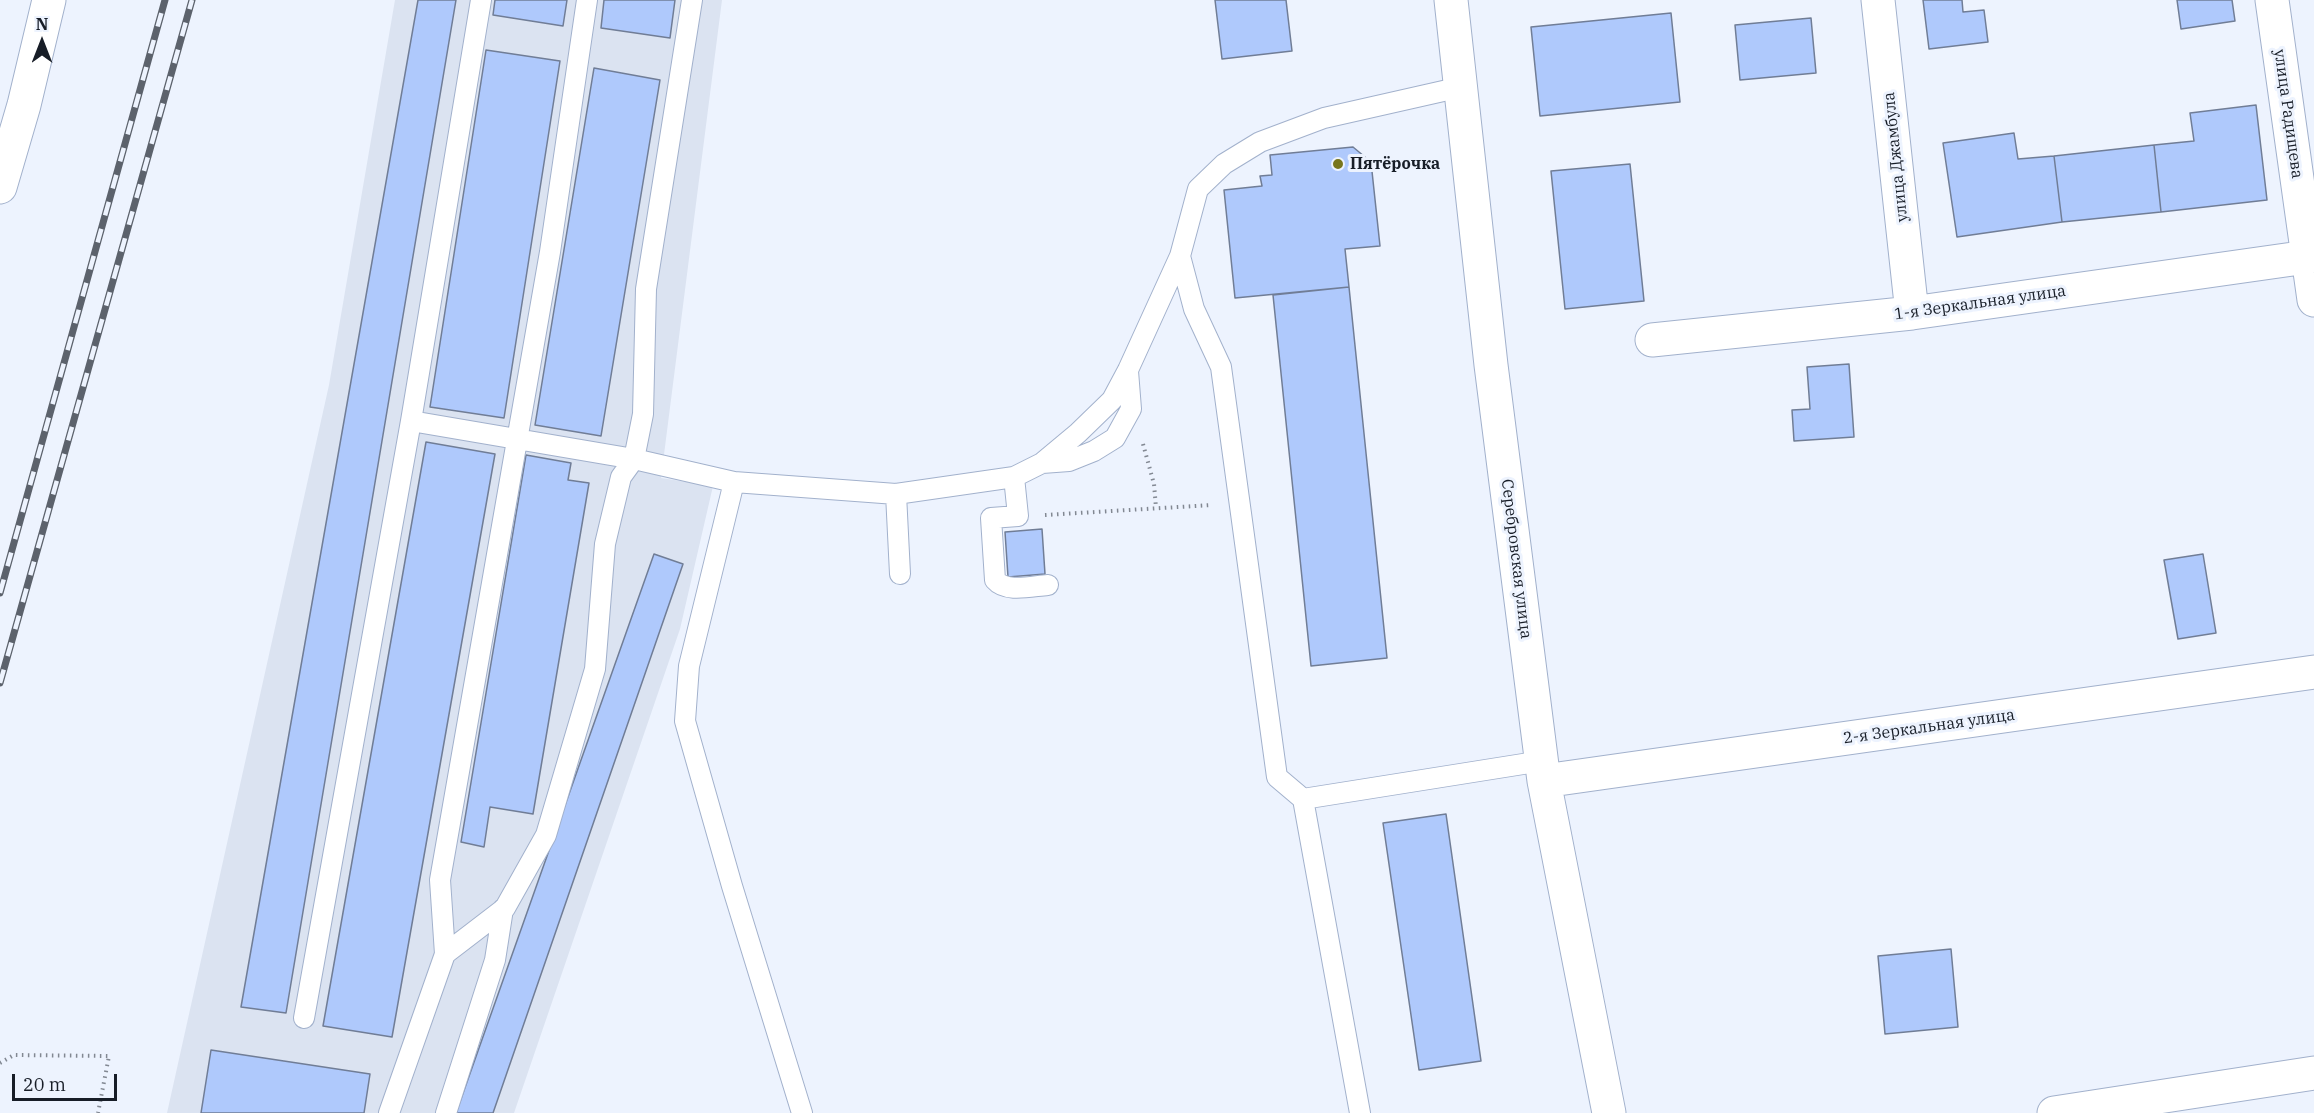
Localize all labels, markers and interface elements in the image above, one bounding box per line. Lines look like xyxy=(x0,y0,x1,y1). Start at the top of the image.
north arrow xyxy=(12,12,72,72)
text: N xyxy=(36,14,48,34)
street label: улица Радищева xyxy=(2269,48,2307,180)
street label: улица Джамбула xyxy=(1880,91,1912,223)
place label: Пятёрочка xyxy=(1350,154,1440,174)
marker: Пятёрочка xyxy=(1331,157,1345,171)
street label: 1-я Зеркальная улица xyxy=(1893,281,2067,325)
street label: Серебровская улица xyxy=(1497,478,1535,640)
street label: 2-я Зеркальная улица xyxy=(1842,705,2016,749)
scale bar xyxy=(15,1062,120,1100)
text: 20 m xyxy=(23,1073,66,1096)

